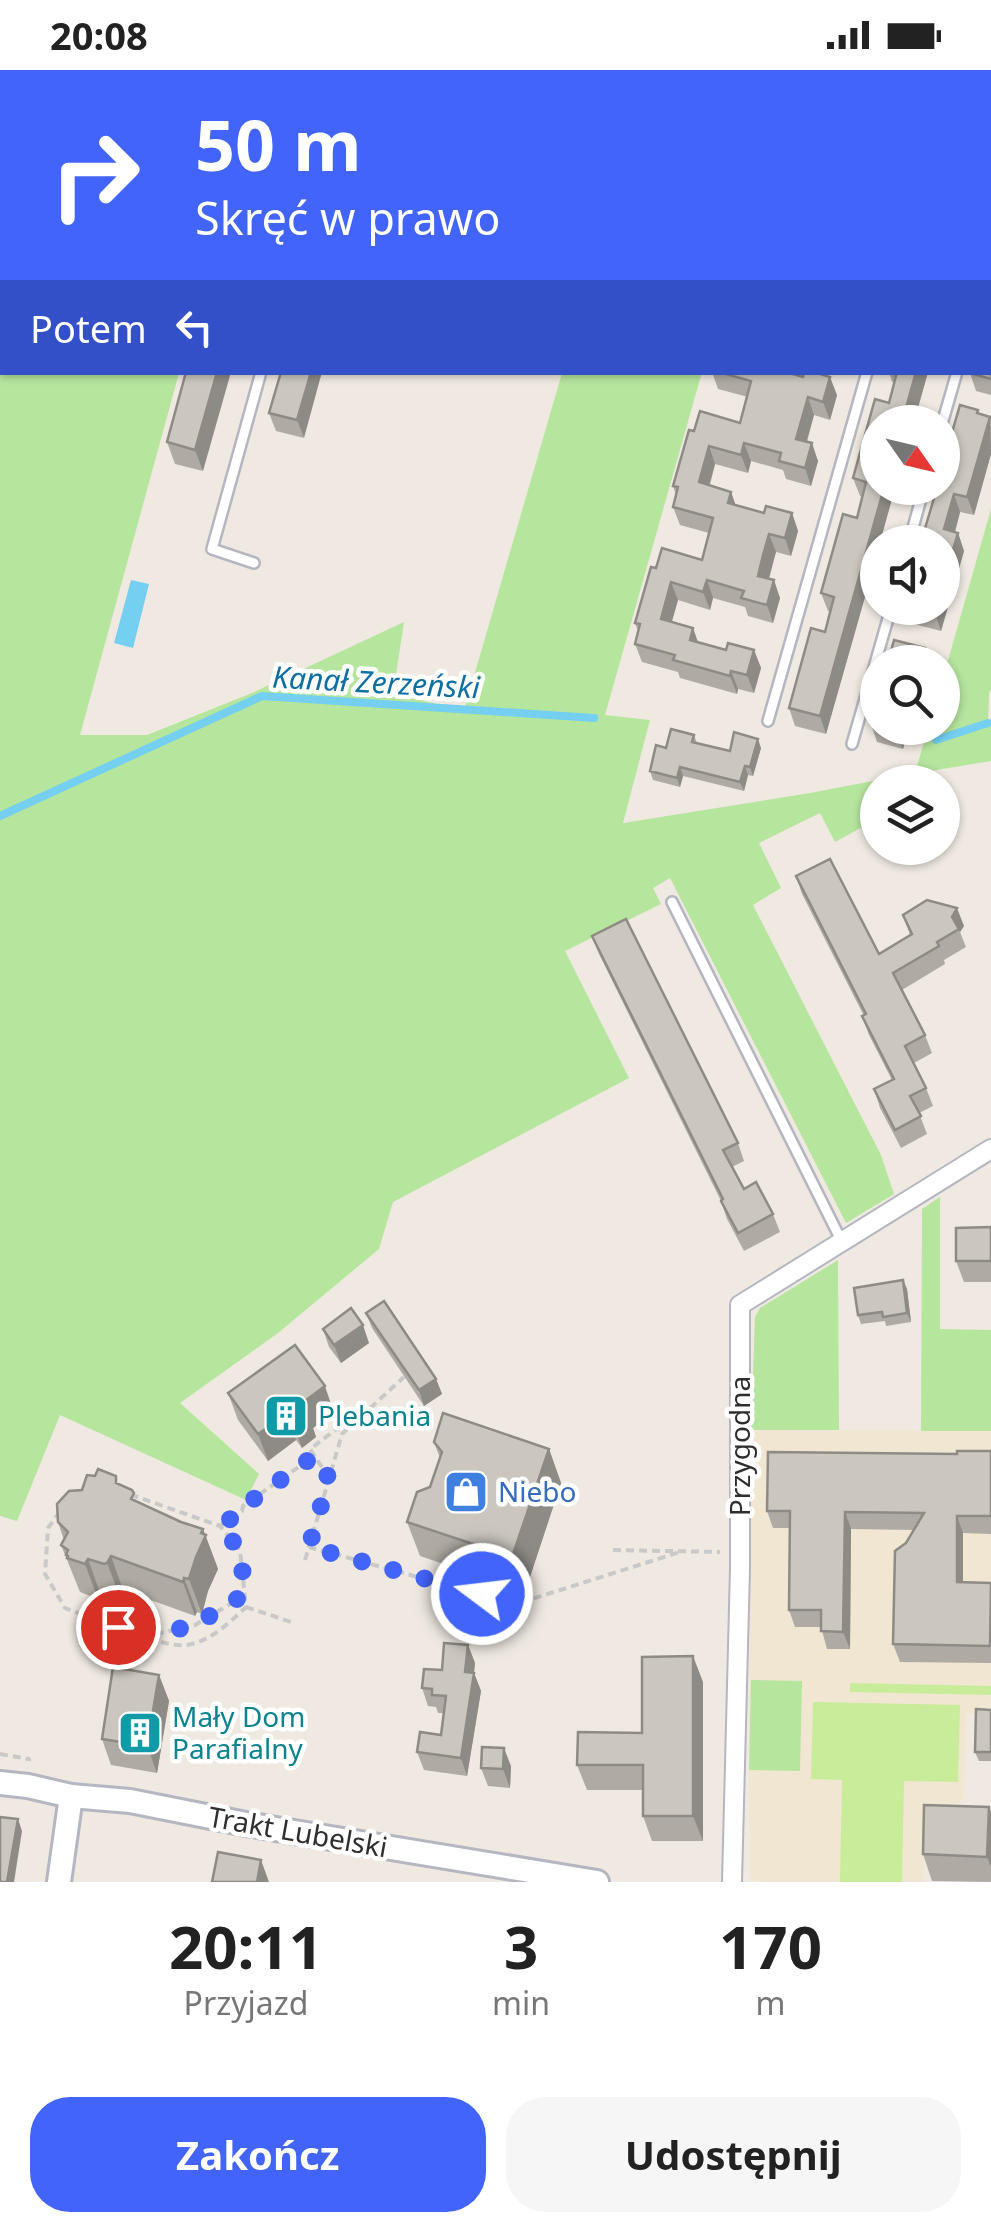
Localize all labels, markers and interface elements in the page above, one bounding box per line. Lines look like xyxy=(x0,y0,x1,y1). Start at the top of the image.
text: 20:08 xyxy=(50,9,148,61)
text: 50 m xyxy=(195,96,362,192)
icon: right xyxy=(30,110,160,240)
text: Skręć w prawo xyxy=(195,187,500,248)
icon: left xyxy=(167,300,222,355)
text: Potem xyxy=(30,302,147,354)
north arrow xyxy=(860,405,960,505)
map controls xyxy=(860,405,960,865)
button: sound xyxy=(860,525,960,625)
button: search xyxy=(860,645,960,745)
water label: Kanał Zerzeński xyxy=(271,656,482,707)
button: layers xyxy=(860,765,960,865)
street label: Przygodna xyxy=(720,1376,758,1516)
building icon: Plebania xyxy=(263,1393,309,1439)
place label: Plebania xyxy=(318,1396,431,1434)
shop icon: Niebo xyxy=(443,1469,489,1515)
place label: Niebo xyxy=(498,1472,576,1510)
position arrow xyxy=(430,1542,534,1646)
pin xyxy=(76,1585,161,1670)
icon: arrive xyxy=(91,1600,146,1655)
place label: Mały Dom Parafialny xyxy=(172,1697,305,1767)
building icon: Mały Dom Parafialny xyxy=(117,1710,163,1756)
street label: Trakt Lubelski xyxy=(206,1797,391,1865)
text: 20:11 xyxy=(169,1905,323,1987)
text: 3 xyxy=(504,1905,538,1987)
text: 170 xyxy=(719,1905,822,1987)
text: Przyjazd xyxy=(184,1981,308,2024)
text: min xyxy=(492,1981,550,2024)
text: m xyxy=(756,1981,785,2024)
button: Zakończ xyxy=(30,2097,486,2212)
button: Udostępnij xyxy=(506,2097,961,2212)

